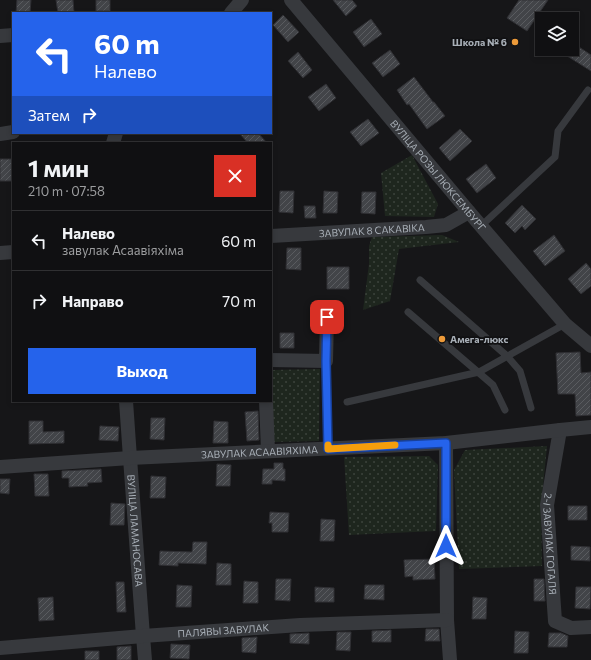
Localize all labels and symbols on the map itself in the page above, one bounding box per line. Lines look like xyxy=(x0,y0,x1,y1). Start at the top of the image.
place label: Школа № 6 xyxy=(452,36,507,48)
marker: Школа № 6 xyxy=(510,37,520,47)
street label: ВУЛІЦА РОЗЫ ЛЮКСЕМБУРГ xyxy=(388,117,489,234)
street label: ЗАВУЛАК 8 САКАВІКА xyxy=(319,221,425,239)
pin xyxy=(310,300,344,334)
place label: Амега-люкс xyxy=(450,333,509,345)
marker: Амега-люкс xyxy=(437,334,447,344)
street label: ЗАВУЛАК АСААВІЯХІМА xyxy=(201,443,318,461)
street label: ВУЛІЦА ЛАМАНОСАВА xyxy=(125,474,145,587)
street label: 2-І ЗАВУЛАК ГОГАЛЯ xyxy=(541,492,559,595)
position arrow xyxy=(425,525,467,567)
street label: ПАЛЯВЫ ЗАВУЛАК xyxy=(177,621,270,640)

